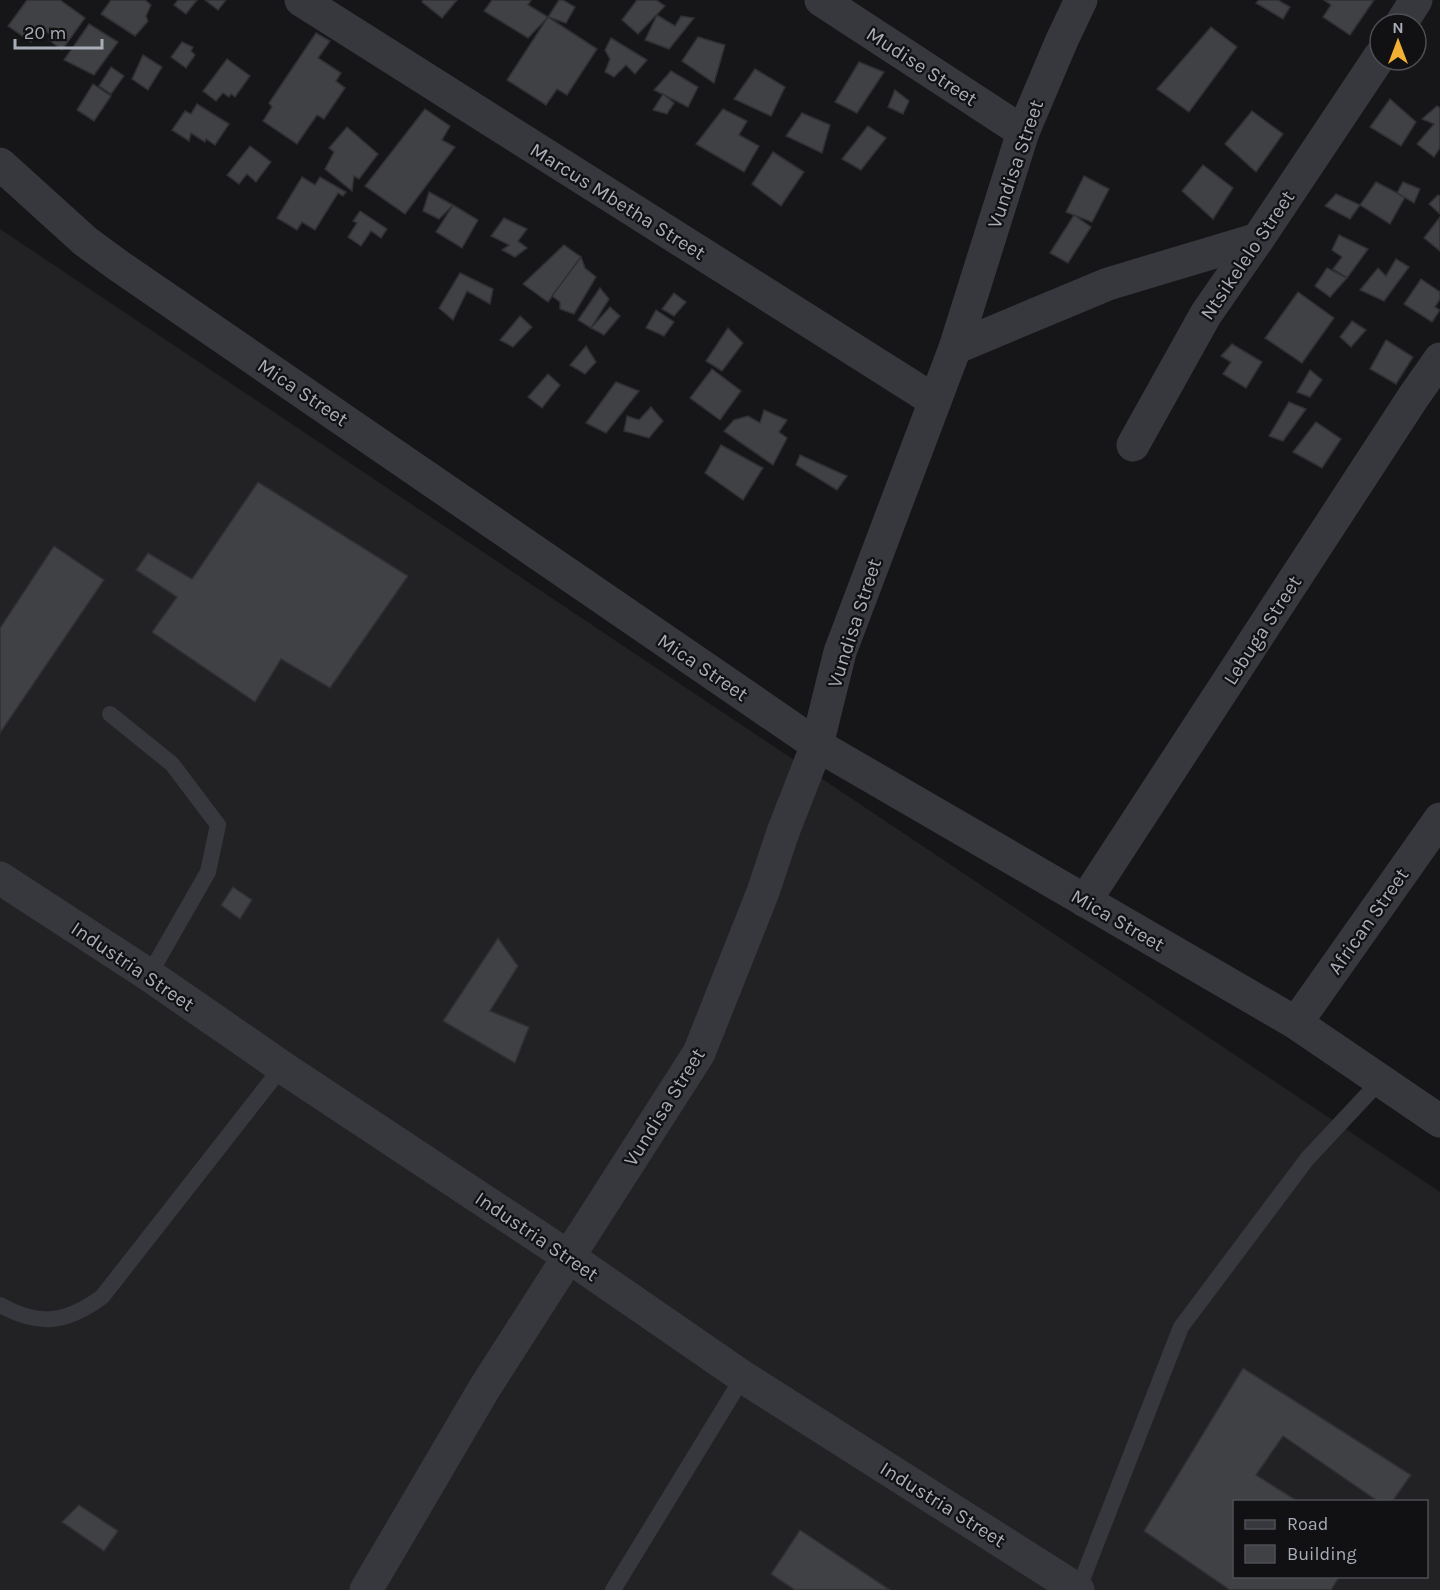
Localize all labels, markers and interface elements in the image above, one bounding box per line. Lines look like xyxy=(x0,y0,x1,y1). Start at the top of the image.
scale bar xyxy=(15,12,102,50)
north arrow xyxy=(1368,12,1428,72)
text: N xyxy=(1392,18,1404,37)
text: 20 m xyxy=(24,22,66,44)
street label: Mudise Street xyxy=(862,22,982,111)
street label: Vundisa Street xyxy=(983,96,1048,231)
street label: Marcus Mbetha Street xyxy=(526,138,710,265)
street label: Ntsikelelo Street xyxy=(1196,186,1300,324)
street label: Mica Street xyxy=(253,354,353,431)
street label: Vundisa Street xyxy=(823,555,886,691)
street label: Lebuga Street xyxy=(1219,571,1307,689)
street label: Mica Street xyxy=(653,629,753,706)
street label: African Street xyxy=(1323,863,1414,979)
street label: Mica Street xyxy=(1067,885,1169,957)
street label: Industria Street xyxy=(67,917,199,1016)
street label: Vundisa Street xyxy=(619,1044,710,1170)
street label: Industria Street xyxy=(471,1187,603,1286)
street label: Industria Street xyxy=(876,1457,1010,1552)
legend xyxy=(1233,1500,1428,1578)
text: Road xyxy=(1287,1513,1328,1535)
text: Building xyxy=(1287,1543,1357,1565)

